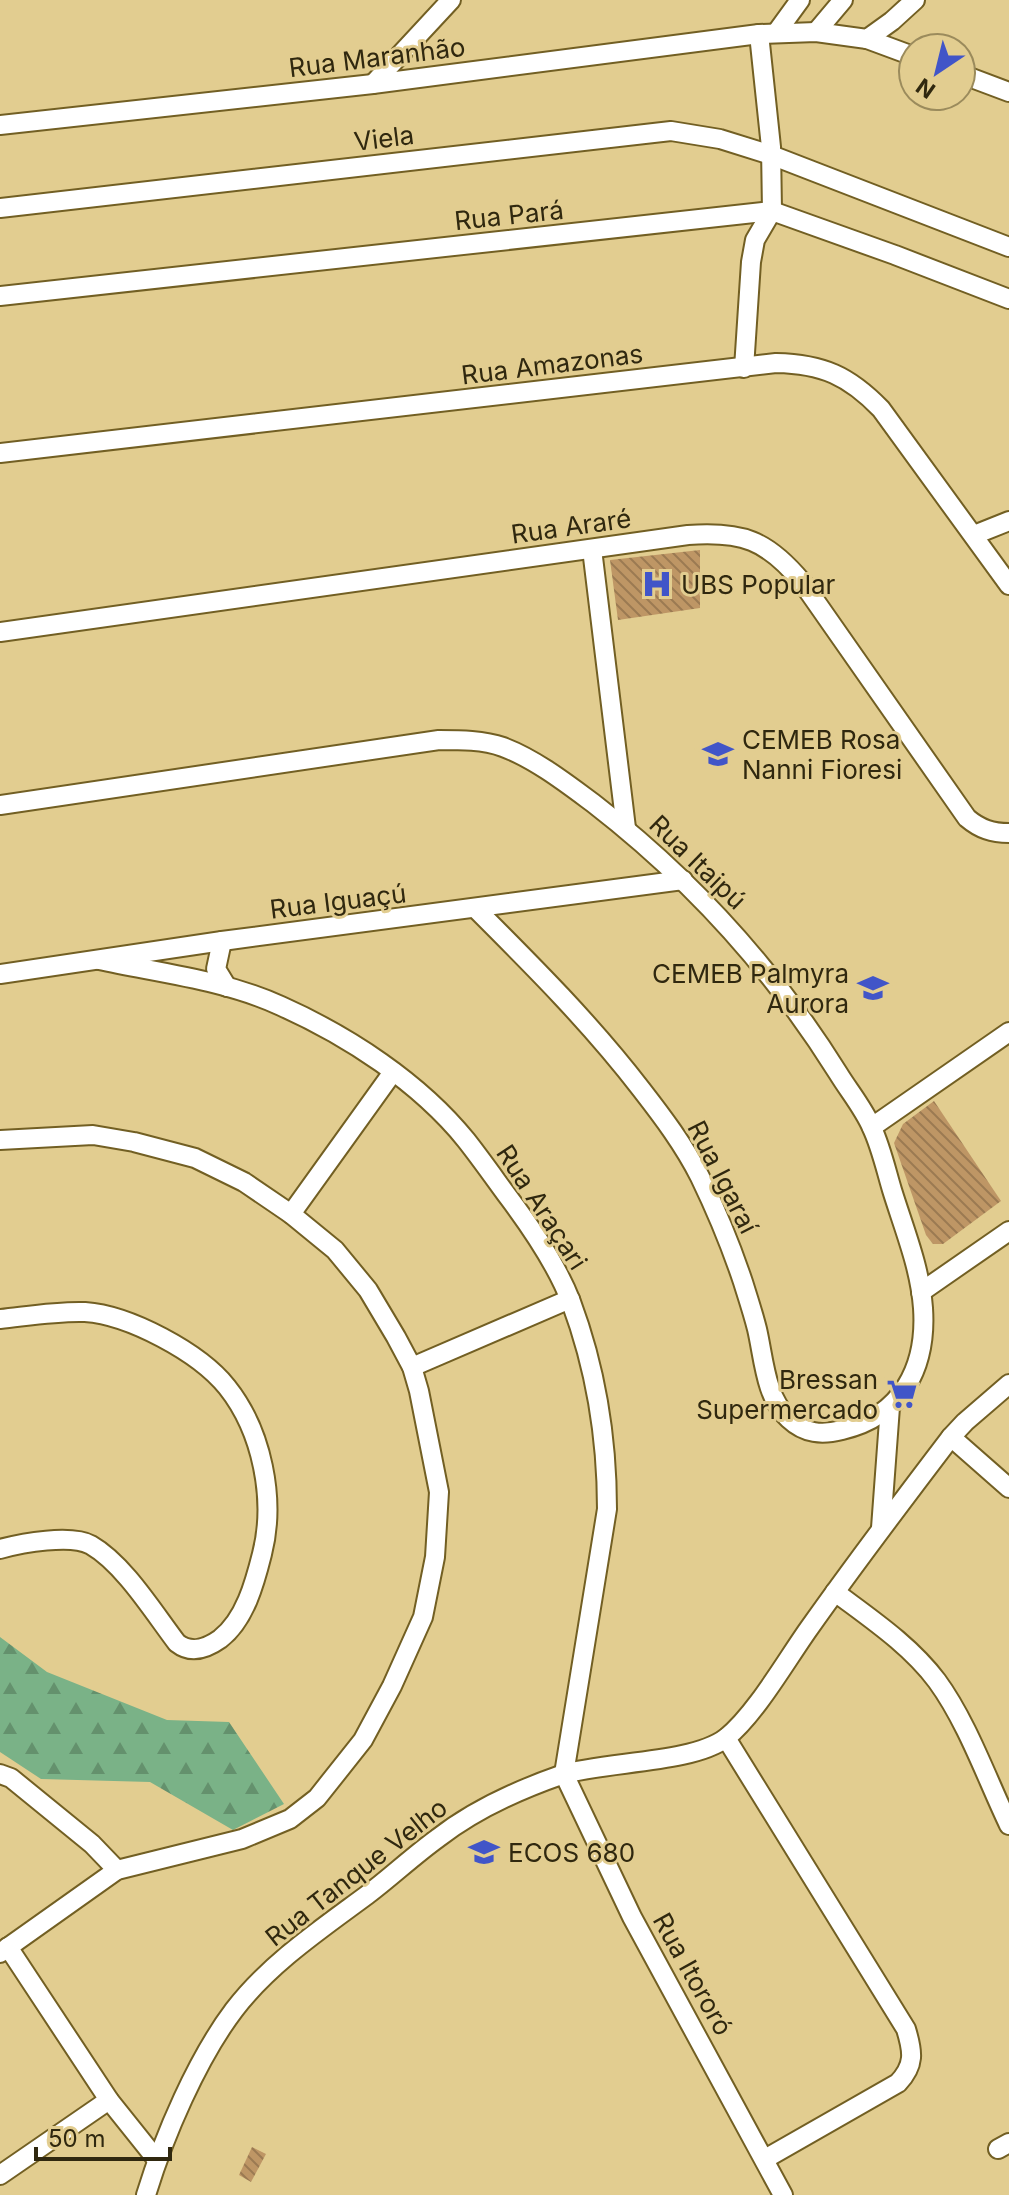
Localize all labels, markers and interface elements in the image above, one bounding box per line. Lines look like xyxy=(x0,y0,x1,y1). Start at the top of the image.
street label: Rua Maranhão xyxy=(287,31,467,83)
north arrow xyxy=(897,32,977,112)
text: N xyxy=(911,73,940,104)
street label: Viela xyxy=(352,119,416,157)
street label: Rua Pará xyxy=(453,194,565,236)
street label: Rua Amazonas xyxy=(459,337,645,391)
street label: Rua Araré xyxy=(509,502,633,550)
hospital icon: UBS Popular xyxy=(640,567,674,601)
place label: UBS Popular xyxy=(681,569,836,600)
place label: CEMEB Rosa Nanni Fioresi xyxy=(742,724,902,785)
school or university icon: CEMEB Rosa Nanni Fioresi xyxy=(701,737,735,771)
street label: Rua Itaipú xyxy=(643,808,753,916)
street label: Rua Iguaçú xyxy=(268,877,408,925)
place label: CEMEB Palmyra Aurora xyxy=(652,958,849,1019)
school or university icon: CEMEB Palmyra Aurora xyxy=(856,971,890,1005)
street label: Rua Igaraí xyxy=(681,1116,765,1239)
street label: Rua Araçari xyxy=(490,1139,594,1275)
place label: Bressan Supermercado xyxy=(696,1364,878,1425)
supermarket icon: Bressan Supermercado xyxy=(885,1377,919,1411)
street label: Rua Tanque Velho xyxy=(259,1792,453,1952)
school or university icon: ECOS 680 xyxy=(467,1835,501,1869)
place label: ECOS 680 xyxy=(508,1837,635,1868)
street label: Rua Itororó xyxy=(647,1907,739,2041)
scale bar xyxy=(36,2111,170,2161)
text: 50 m xyxy=(48,2124,106,2153)

